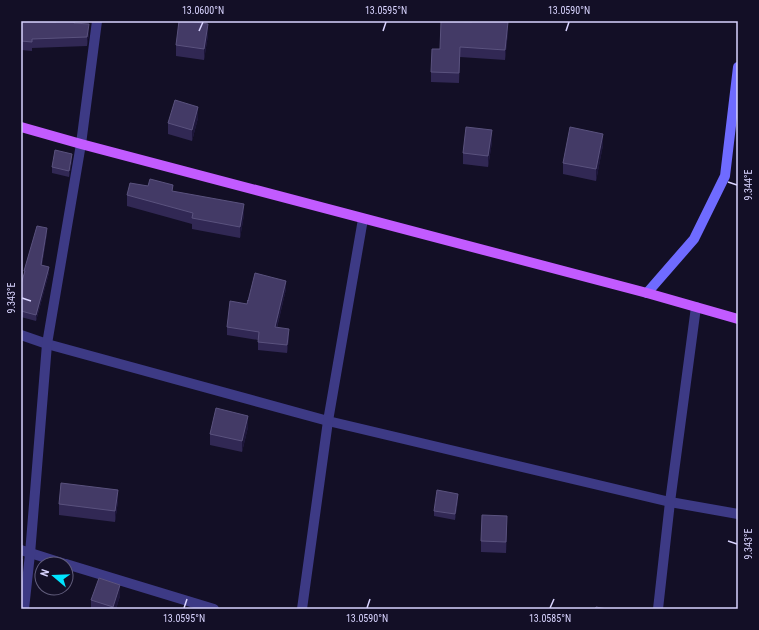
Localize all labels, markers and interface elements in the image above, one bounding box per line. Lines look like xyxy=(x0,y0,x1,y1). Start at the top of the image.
text: 13.0600°N xyxy=(182,5,224,16)
text: 13.0595°N xyxy=(365,5,407,16)
text: 13.0590°N xyxy=(548,5,590,16)
text: 9.344°E xyxy=(743,169,754,201)
text: 9.343°E xyxy=(6,282,17,314)
text: 9.343°E xyxy=(743,528,754,560)
north arrow xyxy=(34,556,74,596)
text: N xyxy=(38,567,52,578)
text: 13.0595°N xyxy=(163,613,205,624)
text: 13.0590°N xyxy=(346,613,388,624)
text: 13.0585°N xyxy=(529,613,571,624)

